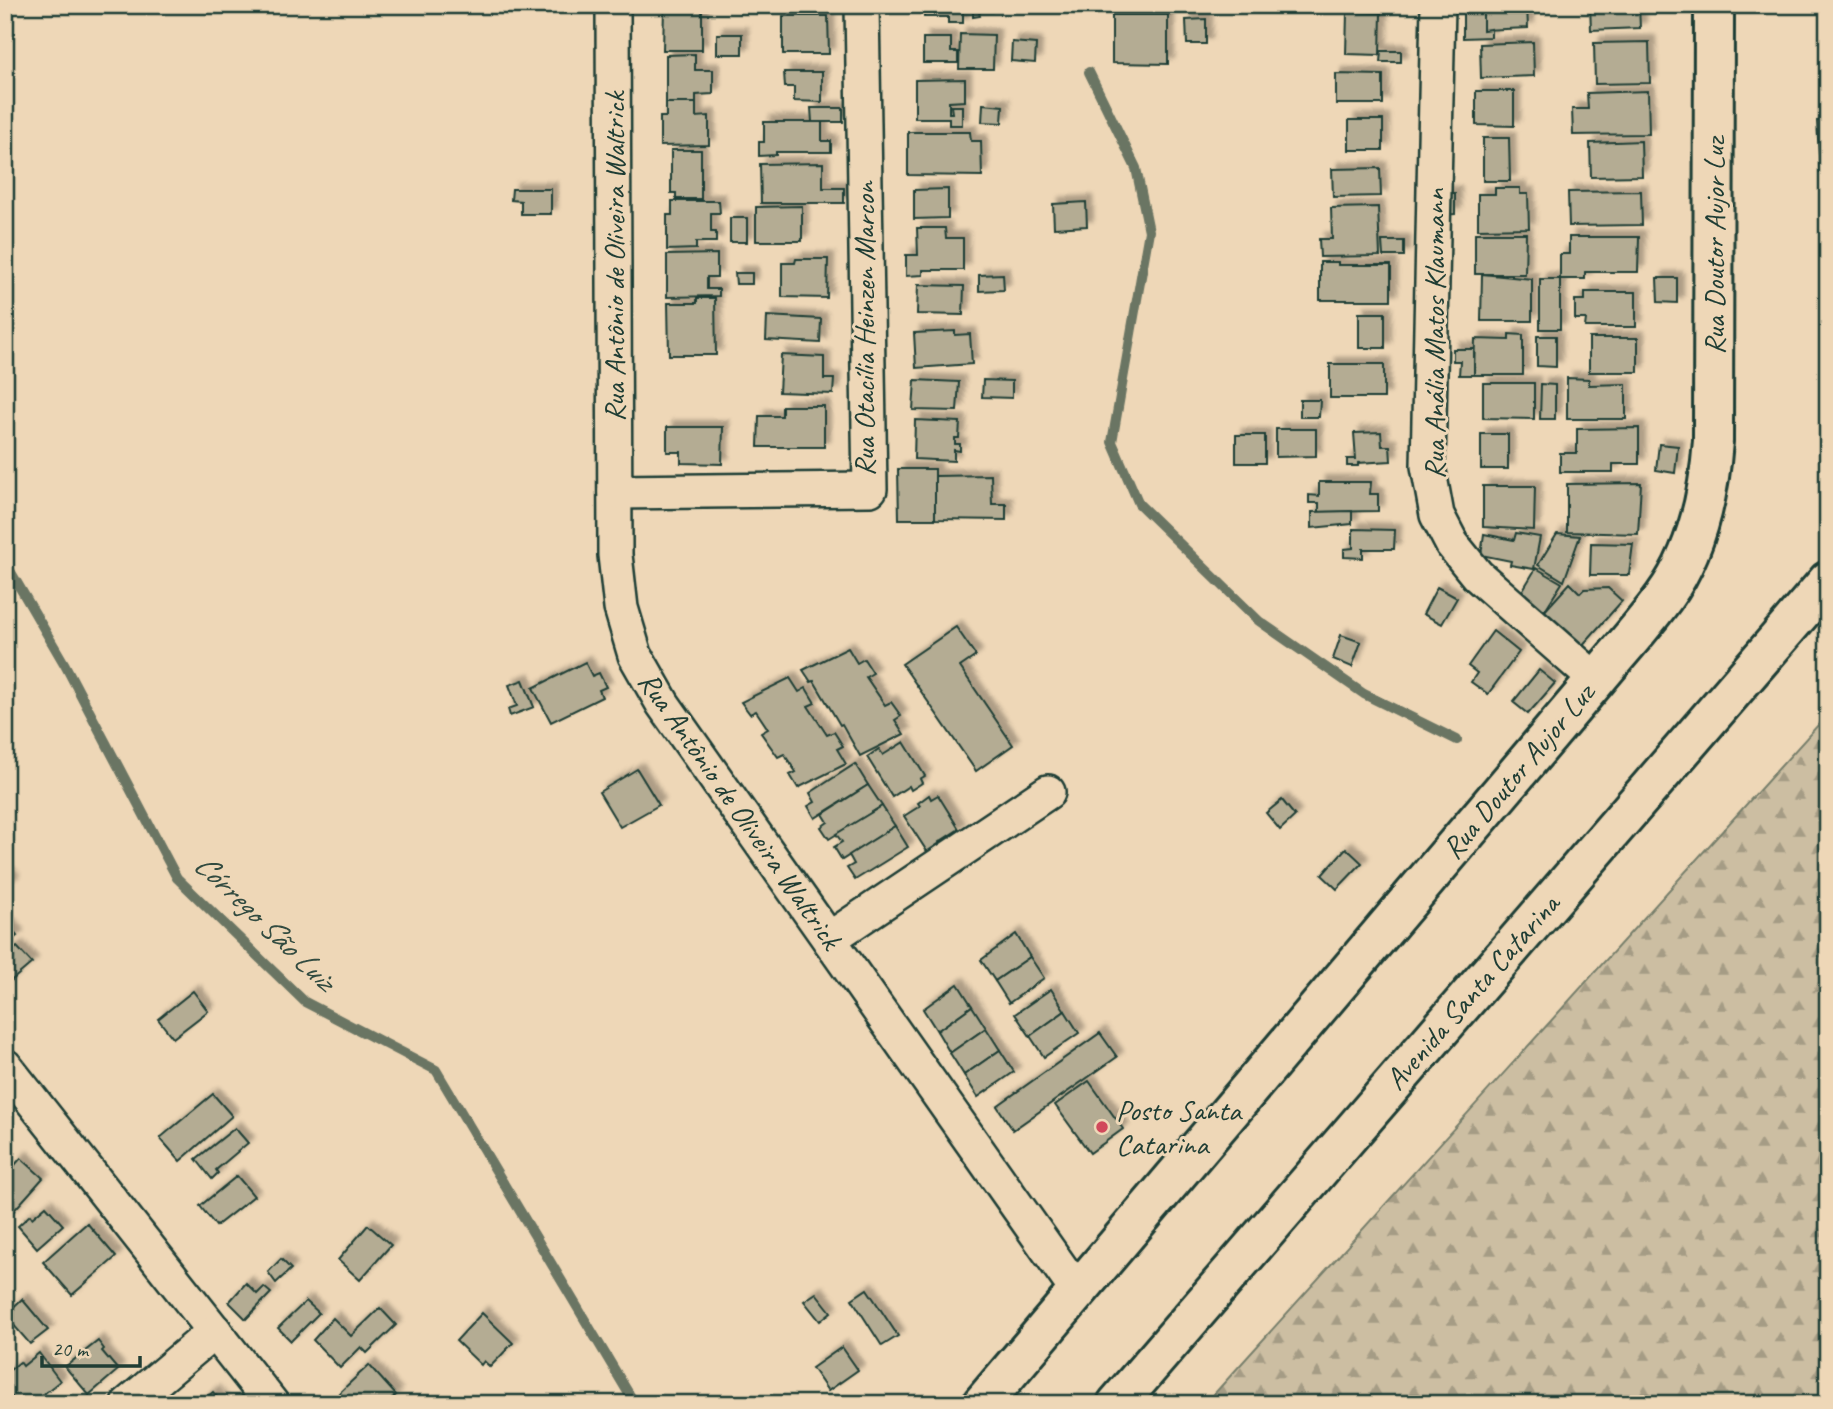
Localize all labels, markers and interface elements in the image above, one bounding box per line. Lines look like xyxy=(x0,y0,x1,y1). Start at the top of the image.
street label: Rua Antônio de Oliveira Waltrick xyxy=(595,90,633,422)
street label: Rua Doutor Aujor Luz xyxy=(1695,135,1733,355)
street label: Rua Otacília Heinzen Marcon xyxy=(845,180,883,476)
street label: Rua Anália Matos Klaumann xyxy=(1415,187,1453,479)
street label: Rua Antônio de Oliveira Waltrick xyxy=(630,664,851,958)
street label: Rua Doutor Aujor Luz xyxy=(1434,674,1604,867)
water label: Córrego São Luiz xyxy=(186,844,347,1002)
street label: Avenida Santa Catarina xyxy=(1377,884,1569,1098)
place label: Posto Santa Catarina xyxy=(1116,1091,1243,1163)
marker: Posto Santa Catarina xyxy=(1094,1119,1110,1135)
scale bar xyxy=(42,1325,140,1369)
text: 20 m xyxy=(52,1336,90,1362)

